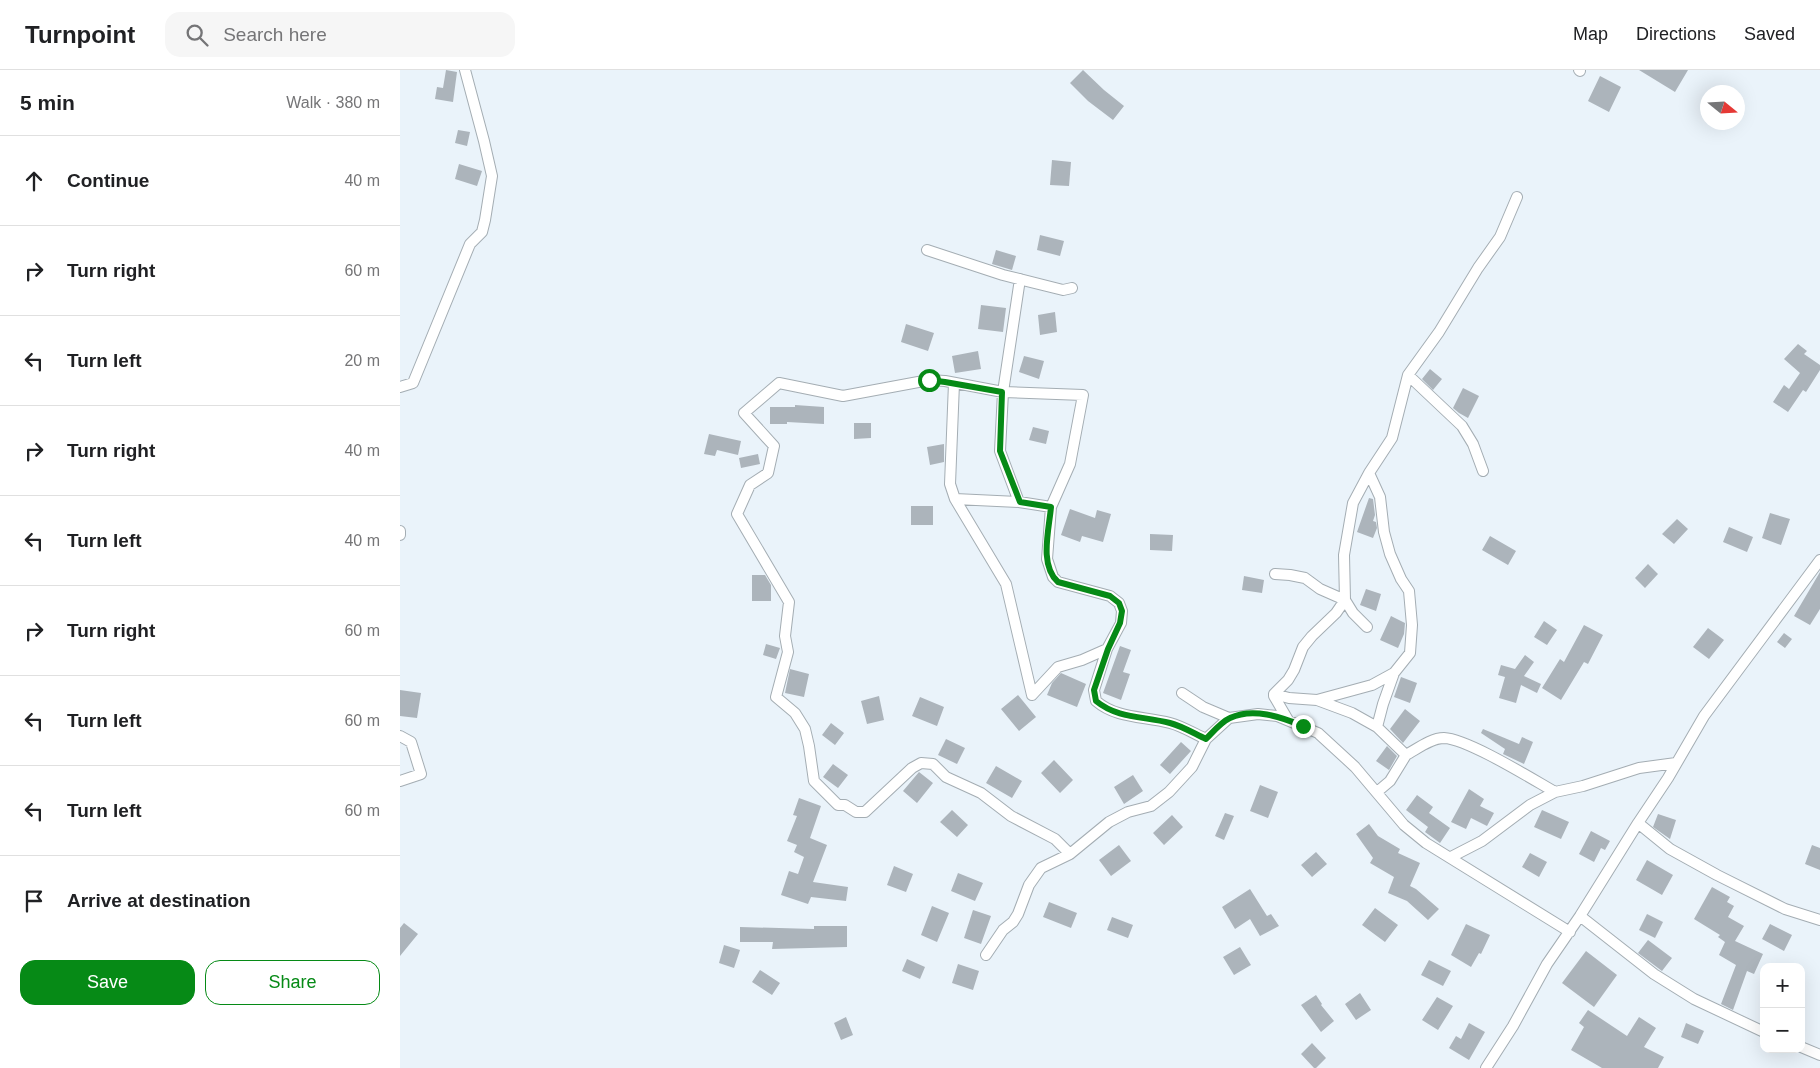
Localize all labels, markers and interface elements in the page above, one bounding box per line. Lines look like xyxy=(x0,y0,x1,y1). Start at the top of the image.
search box xyxy=(165,12,515,57)
text: Turnpoint xyxy=(25,21,135,48)
icon: search xyxy=(183,21,211,49)
text: Search here xyxy=(223,24,327,45)
text: Map xyxy=(1573,24,1608,44)
text: Directions xyxy=(1636,24,1716,44)
text: Saved xyxy=(1744,24,1795,44)
north arrow xyxy=(1700,85,1745,130)
text: 5 min xyxy=(20,91,75,114)
text: Walk · 380 m xyxy=(286,94,380,111)
icon: ahead xyxy=(20,167,48,195)
text: Continue xyxy=(67,170,149,191)
text: 40 m xyxy=(344,172,380,189)
icon: right xyxy=(20,257,48,285)
text: Turn right xyxy=(67,260,155,281)
text: 60 m xyxy=(344,262,380,279)
icon: left xyxy=(20,347,48,375)
text: Turn left xyxy=(67,350,142,371)
text: 20 m xyxy=(344,352,380,369)
route start xyxy=(918,369,941,392)
icon: right xyxy=(20,437,48,465)
text: Turn right xyxy=(67,440,155,461)
text: 40 m xyxy=(344,442,380,459)
icon: left xyxy=(20,527,48,555)
text: Turn left xyxy=(67,530,142,551)
text: 40 m xyxy=(344,532,380,549)
icon: right xyxy=(20,617,48,645)
text: Turn right xyxy=(67,620,155,641)
text: 60 m xyxy=(344,622,380,639)
icon: left xyxy=(20,707,48,735)
text: Turn left xyxy=(67,710,142,731)
text: 60 m xyxy=(344,712,380,729)
route end xyxy=(1292,715,1315,738)
icon: left xyxy=(20,797,48,825)
text: Turn left xyxy=(67,800,142,821)
text: 60 m xyxy=(344,802,380,819)
icon: arrive xyxy=(20,887,48,915)
text: Arrive at destination xyxy=(67,890,251,911)
button: Save xyxy=(20,960,195,1005)
button: Share xyxy=(205,960,380,1005)
map controls xyxy=(1760,963,1805,1053)
button: + xyxy=(1760,963,1805,1008)
button: − xyxy=(1760,1008,1805,1053)

